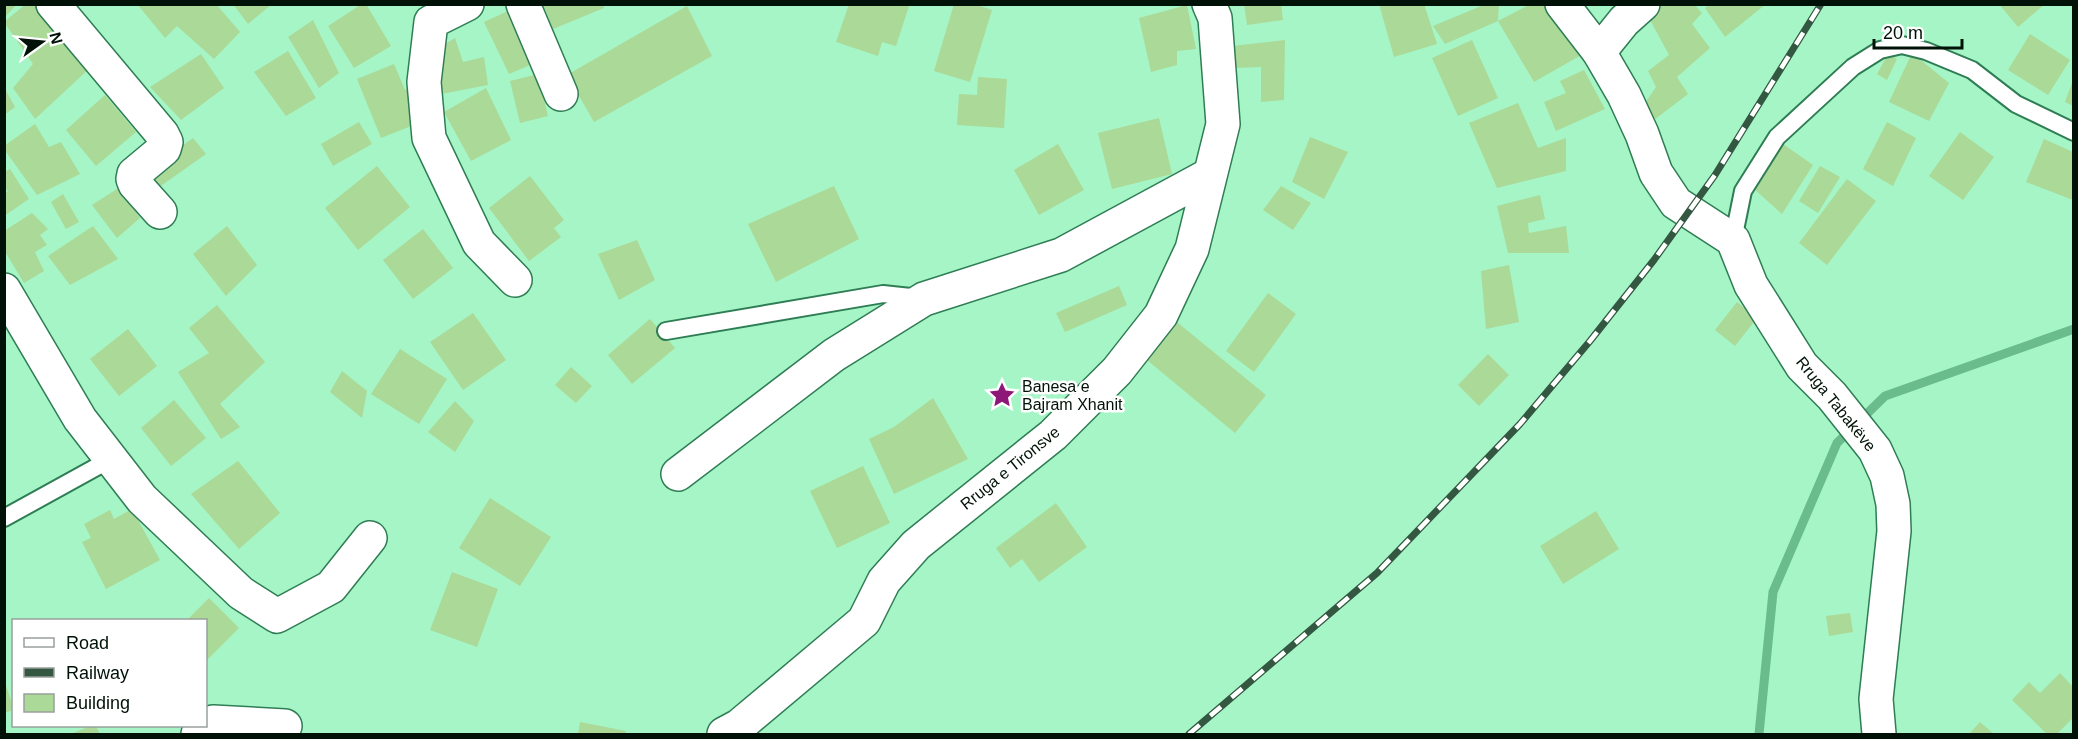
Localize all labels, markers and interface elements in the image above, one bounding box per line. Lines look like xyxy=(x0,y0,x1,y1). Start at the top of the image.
north arrow xyxy=(12,12,72,72)
scale bar xyxy=(1874,12,1962,50)
text: 20 m xyxy=(1883,23,1923,43)
text: N xyxy=(46,30,66,46)
street label: Rruga Tabakëve xyxy=(1793,353,1879,455)
place label: Banesa e Bajram Xhanit xyxy=(1022,378,1123,413)
place icon: Banesa e Bajram Xhanit xyxy=(987,380,1017,410)
street label: Rruga e Tironsve xyxy=(957,423,1063,513)
legend xyxy=(12,619,207,727)
text: Road xyxy=(66,633,109,653)
text: Railway xyxy=(66,663,129,683)
text: Building xyxy=(66,693,130,713)

